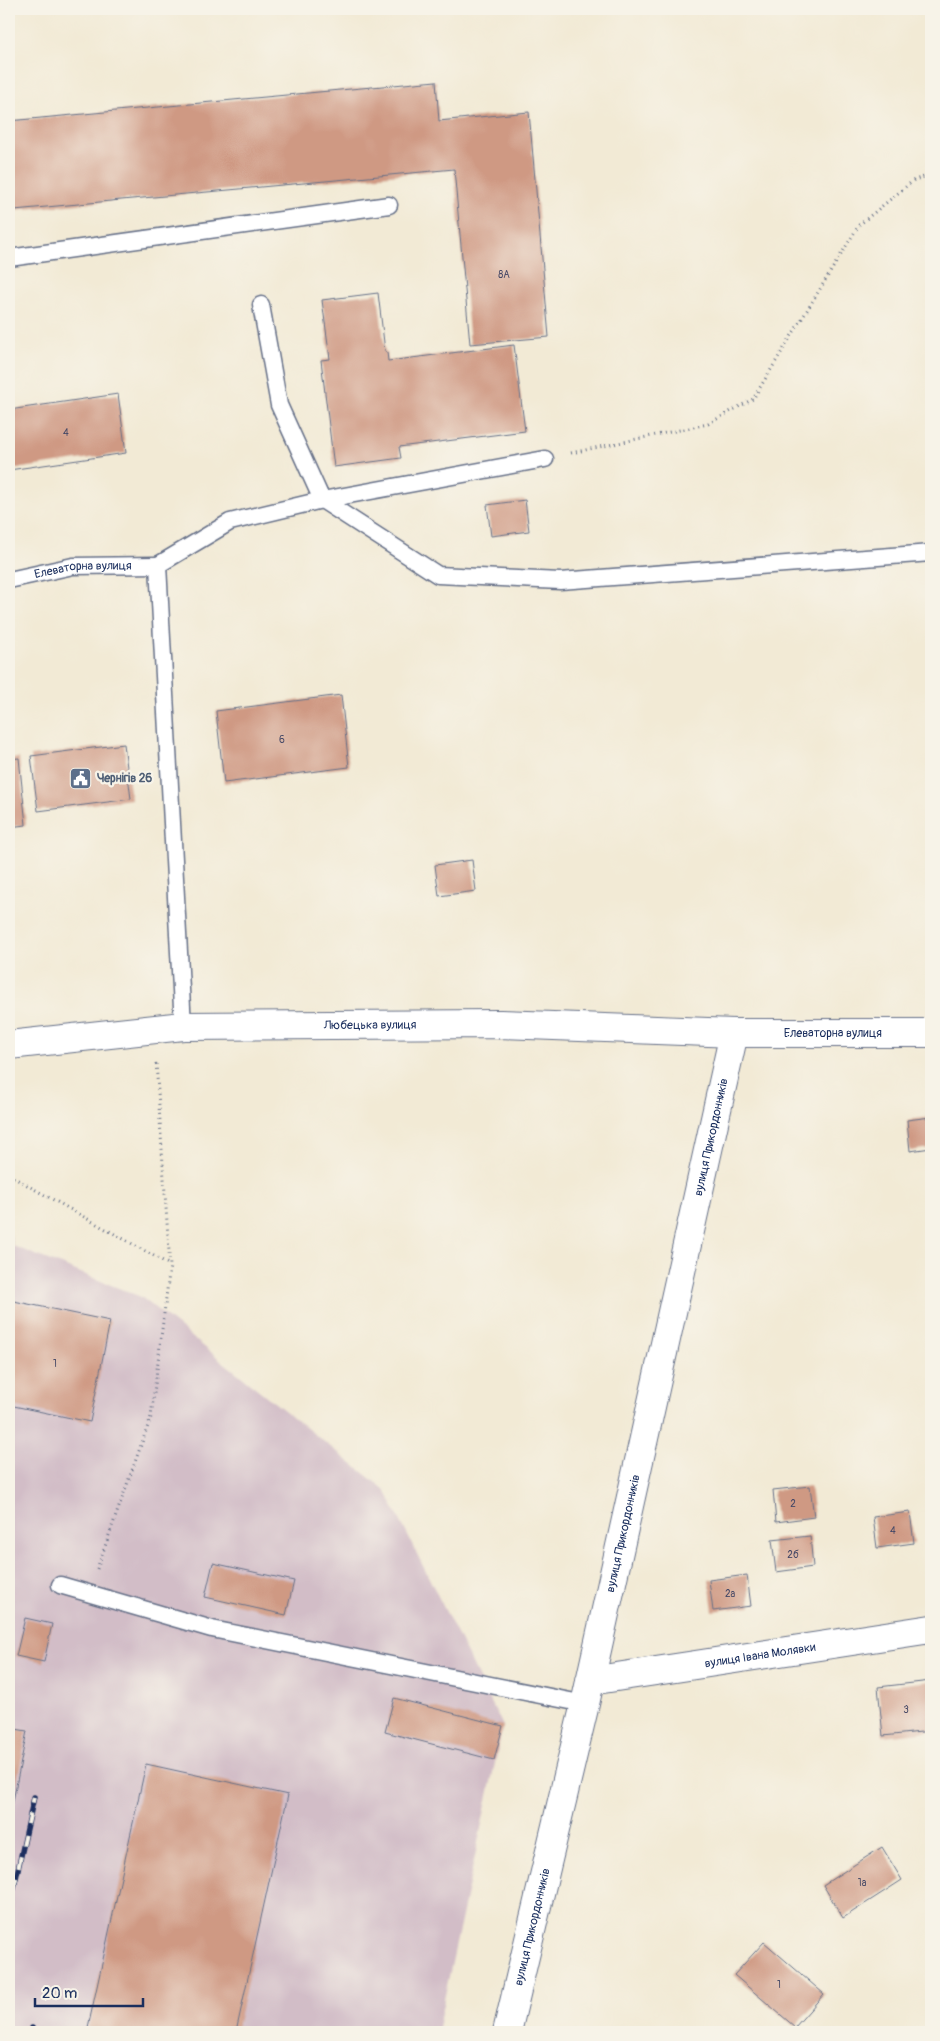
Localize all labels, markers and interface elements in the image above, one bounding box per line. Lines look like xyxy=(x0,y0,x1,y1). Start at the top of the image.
house number: 8А xyxy=(498,269,510,281)
house number: 4 xyxy=(63,427,69,439)
street label: Елеваторна вулиця xyxy=(33,558,132,582)
house number: 6 xyxy=(279,734,285,746)
public building icon: Чернігів 26 xyxy=(69,766,93,790)
place label: Чернігів 26 xyxy=(97,771,152,786)
street label: Любецька вулиця xyxy=(323,1018,417,1033)
street label: Елеваторна вулиця xyxy=(784,1026,882,1041)
street label: вулиця Прикордонників xyxy=(691,1077,732,1197)
house number: 1 xyxy=(53,1358,57,1370)
street label: вулиця Прикордонників xyxy=(603,1473,644,1594)
house number: 2 xyxy=(790,1498,796,1510)
house number: 4 xyxy=(890,1525,896,1537)
house number: 2б xyxy=(787,1549,799,1561)
house number: 2а xyxy=(725,1588,735,1600)
street label: вулиця Івана Молявки xyxy=(704,1640,817,1671)
house number: 3 xyxy=(903,1704,909,1716)
street label: вулиця Прикордонників xyxy=(511,1867,554,1987)
house number: 1а xyxy=(858,1877,867,1889)
scale bar xyxy=(35,1976,142,2008)
house number: 1 xyxy=(777,1979,781,1991)
text: 20 m xyxy=(42,1984,77,2003)

